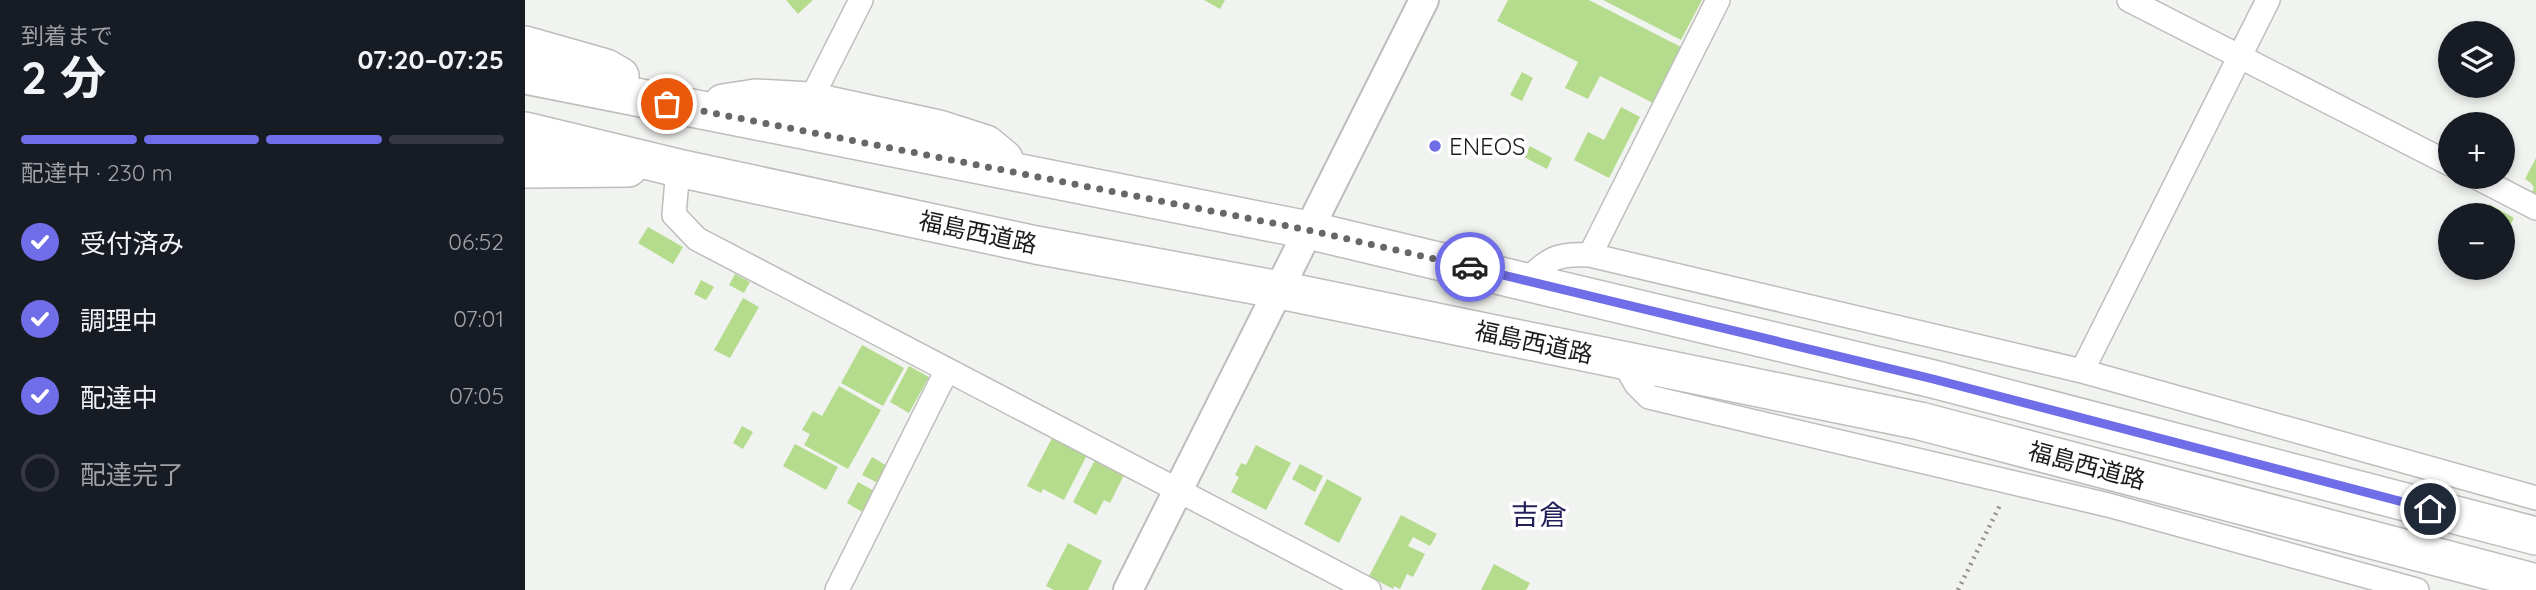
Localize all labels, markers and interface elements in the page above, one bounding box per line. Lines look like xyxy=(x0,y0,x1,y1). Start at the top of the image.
text: 到着まで xyxy=(21,21,113,50)
map controls xyxy=(2438,21,2515,280)
button: layers xyxy=(2438,21,2515,98)
text: 07:20–07:25 xyxy=(357,43,504,76)
text: 2 分 xyxy=(21,48,106,106)
pin xyxy=(637,74,697,134)
icon: bag xyxy=(648,85,686,123)
button: + xyxy=(2438,112,2515,189)
place label: ENEOS xyxy=(1449,131,1526,161)
marker: ENEOS xyxy=(1427,138,1443,154)
text: 配達中 · 230 m xyxy=(21,158,173,187)
button: − xyxy=(2438,203,2515,280)
street label: 福島西道路 xyxy=(916,205,1040,259)
icon: check xyxy=(21,223,59,261)
text: 受付済み xyxy=(80,227,184,260)
text: 06:52 xyxy=(448,227,504,256)
courier xyxy=(1435,232,1505,302)
icon: car xyxy=(1451,248,1489,286)
icon: check xyxy=(21,300,59,338)
text: 調理中 xyxy=(80,304,158,337)
text: 07:01 xyxy=(453,304,504,333)
street label: 福島西道路 xyxy=(1472,315,1596,369)
icon: check xyxy=(21,377,59,415)
text: 配達中 xyxy=(80,381,158,414)
text: 07:05 xyxy=(449,381,504,410)
street label: 福島西道路 xyxy=(2025,435,2149,495)
text: 配達完了 xyxy=(80,458,184,491)
pin xyxy=(2400,479,2460,539)
icon: home xyxy=(2411,490,2449,528)
district label: 吉倉 xyxy=(1511,497,1567,532)

